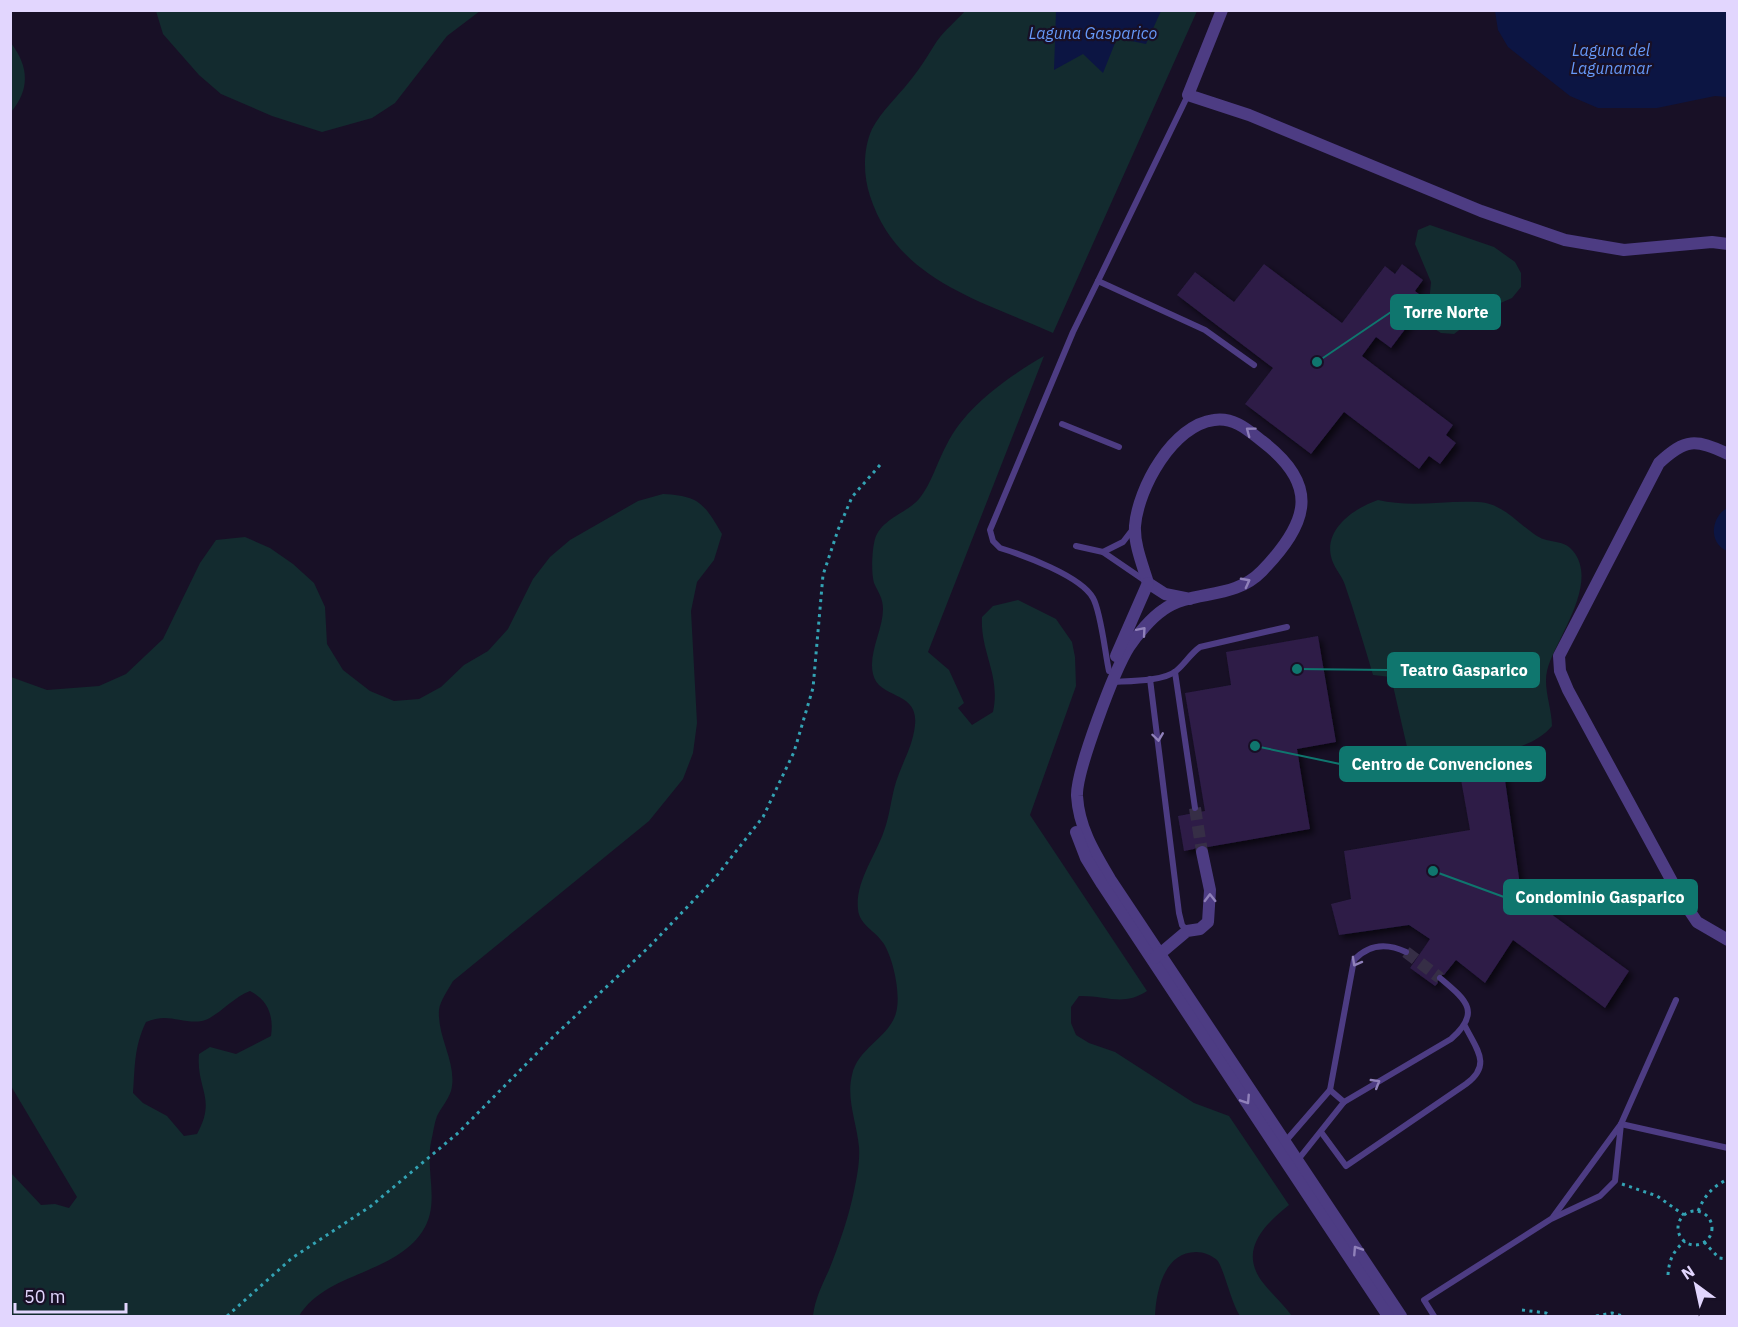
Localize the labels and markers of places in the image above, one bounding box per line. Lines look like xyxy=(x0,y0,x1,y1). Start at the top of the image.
callout: Torre Norte xyxy=(1391,295,1500,329)
callout: Teatro Gasparico xyxy=(1388,653,1539,687)
callout: Centro de Convenciones xyxy=(1340,747,1545,781)
callout: Condominio Gasparico xyxy=(1504,880,1697,914)

